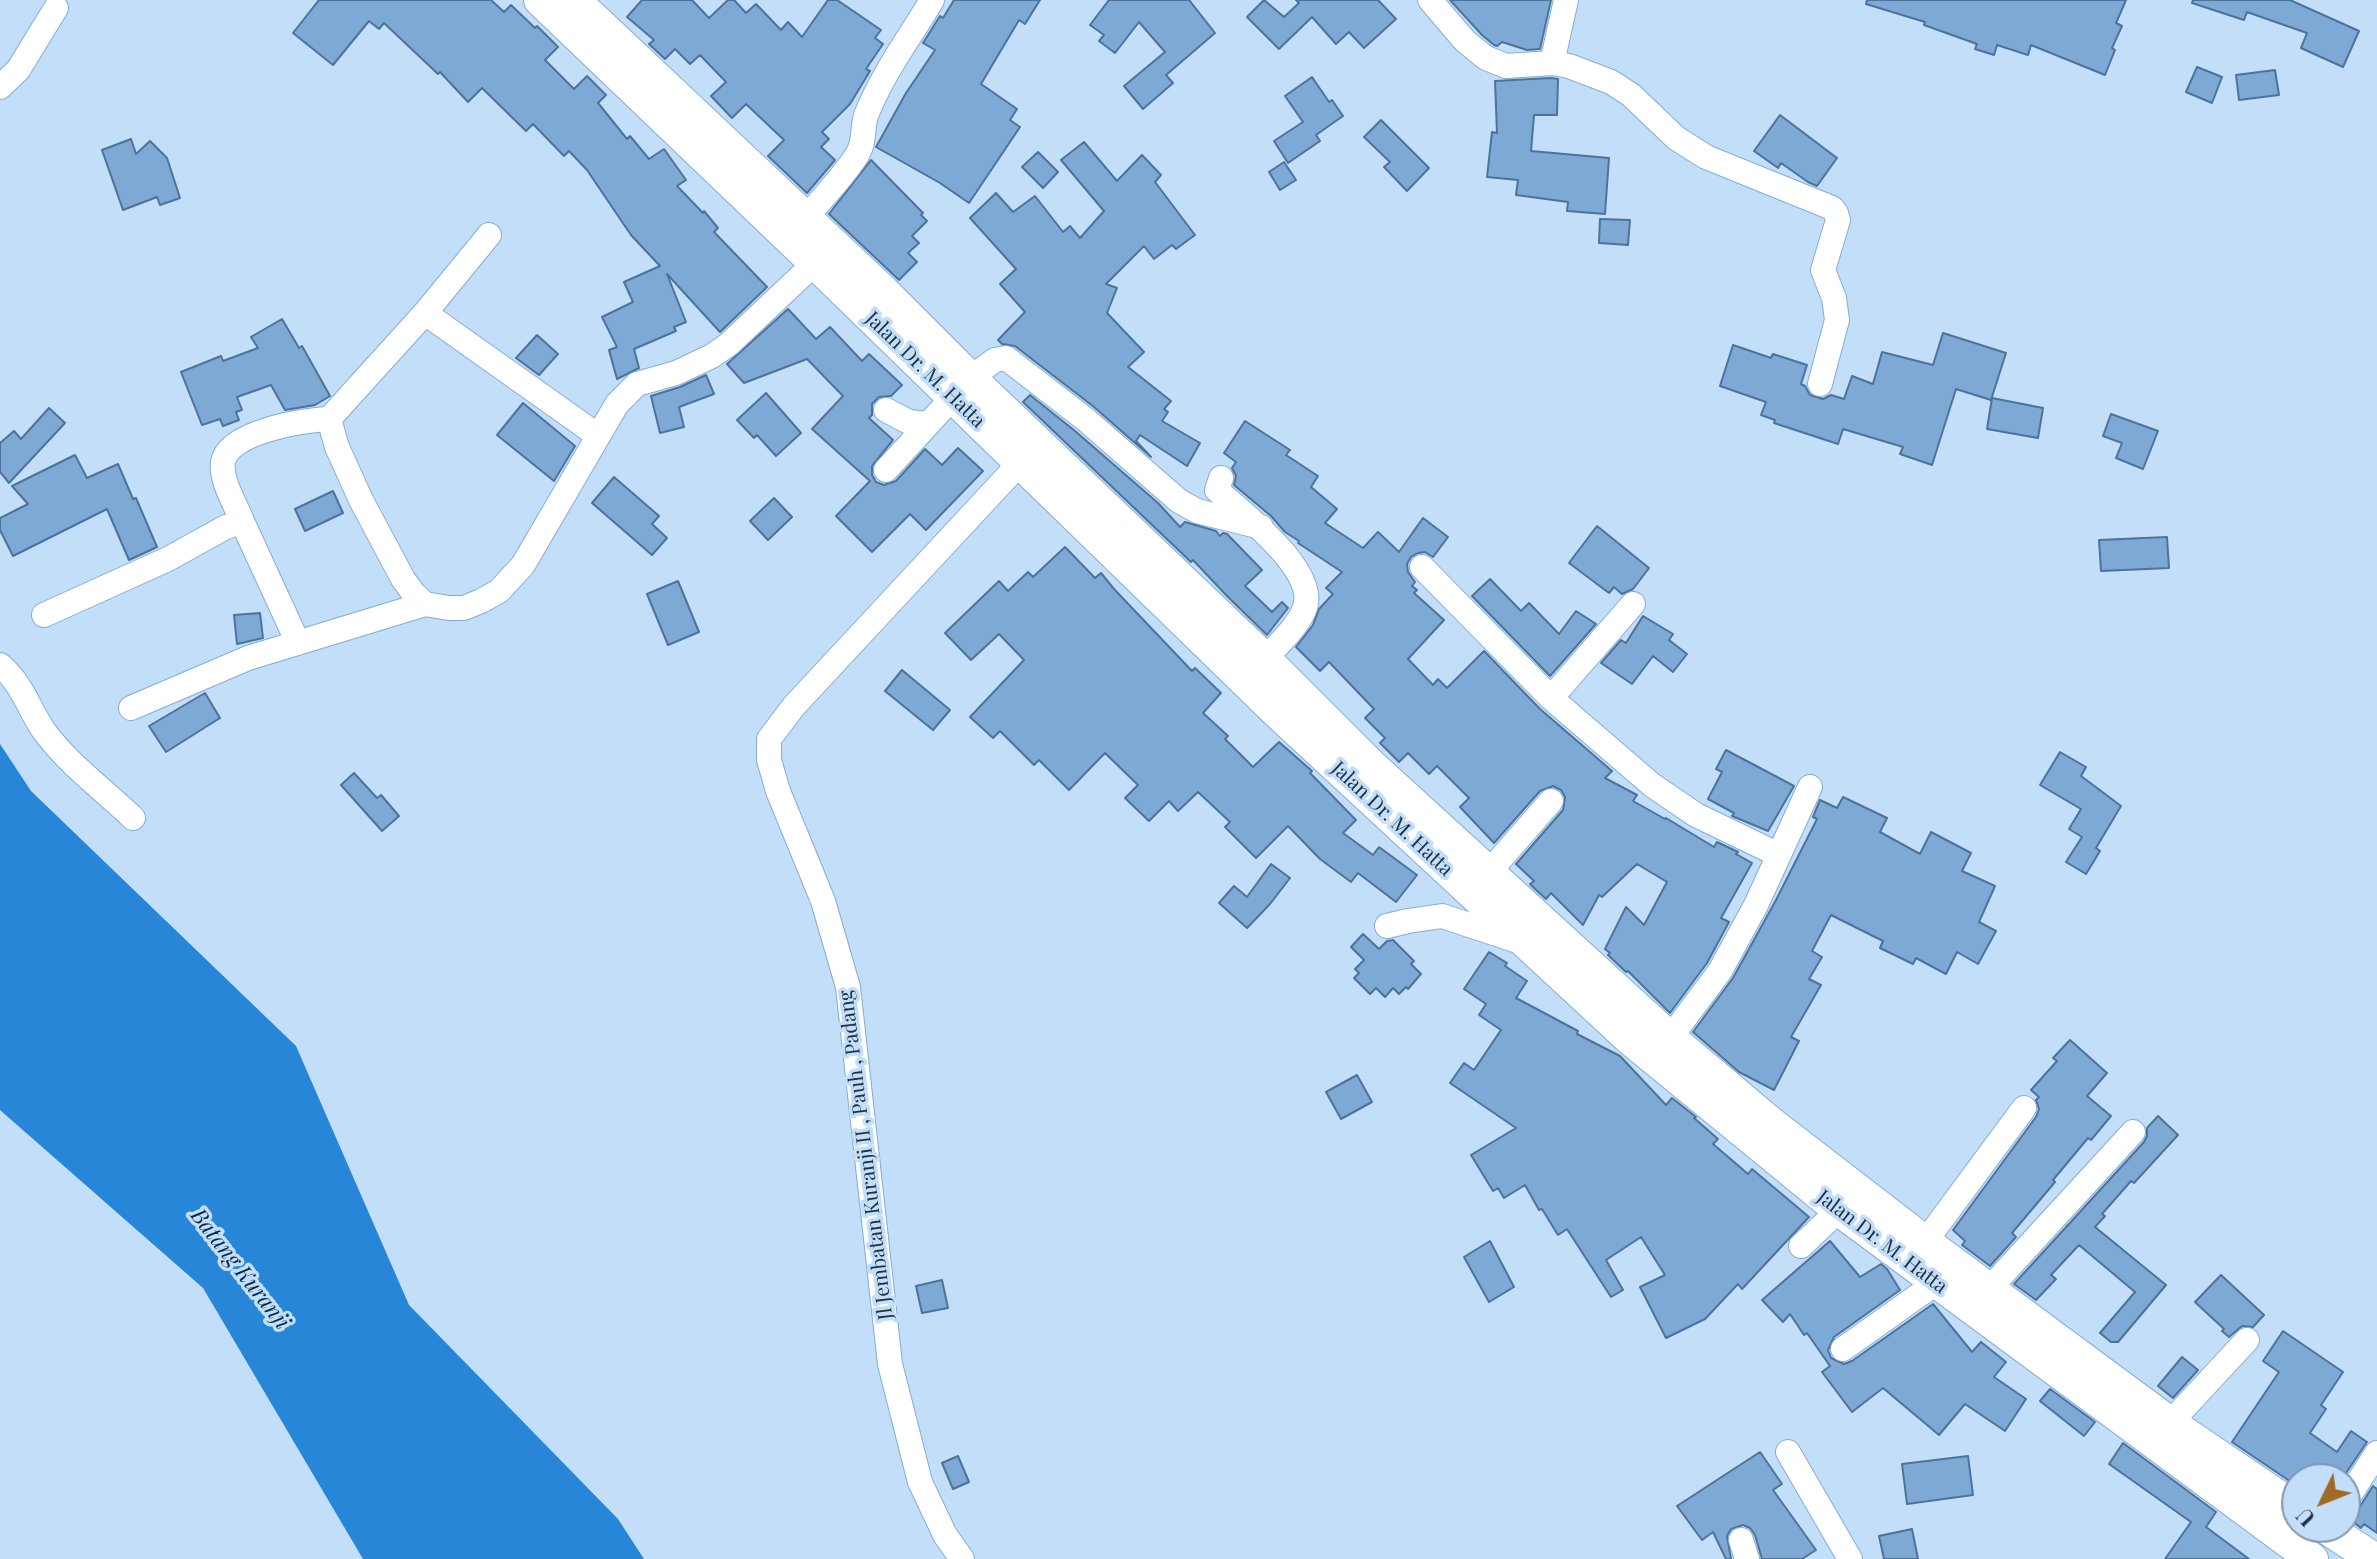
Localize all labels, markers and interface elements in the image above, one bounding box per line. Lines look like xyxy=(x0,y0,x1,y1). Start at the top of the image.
street label: Jalan Dr. M. Hatta xyxy=(860,307,990,433)
street label: Jalan Dr. M. Hatta xyxy=(1326,757,1458,881)
street label: Jl Jembatan Kuranji II , Pauh , Padang xyxy=(834,989,898,1321)
street label: Jalan Dr. M. Hatta xyxy=(1812,1185,1952,1299)
water label: Batang Kuranji xyxy=(185,1203,295,1335)
north arrow xyxy=(2281,1463,2361,1543)
text: U xyxy=(2289,1502,2321,1534)

